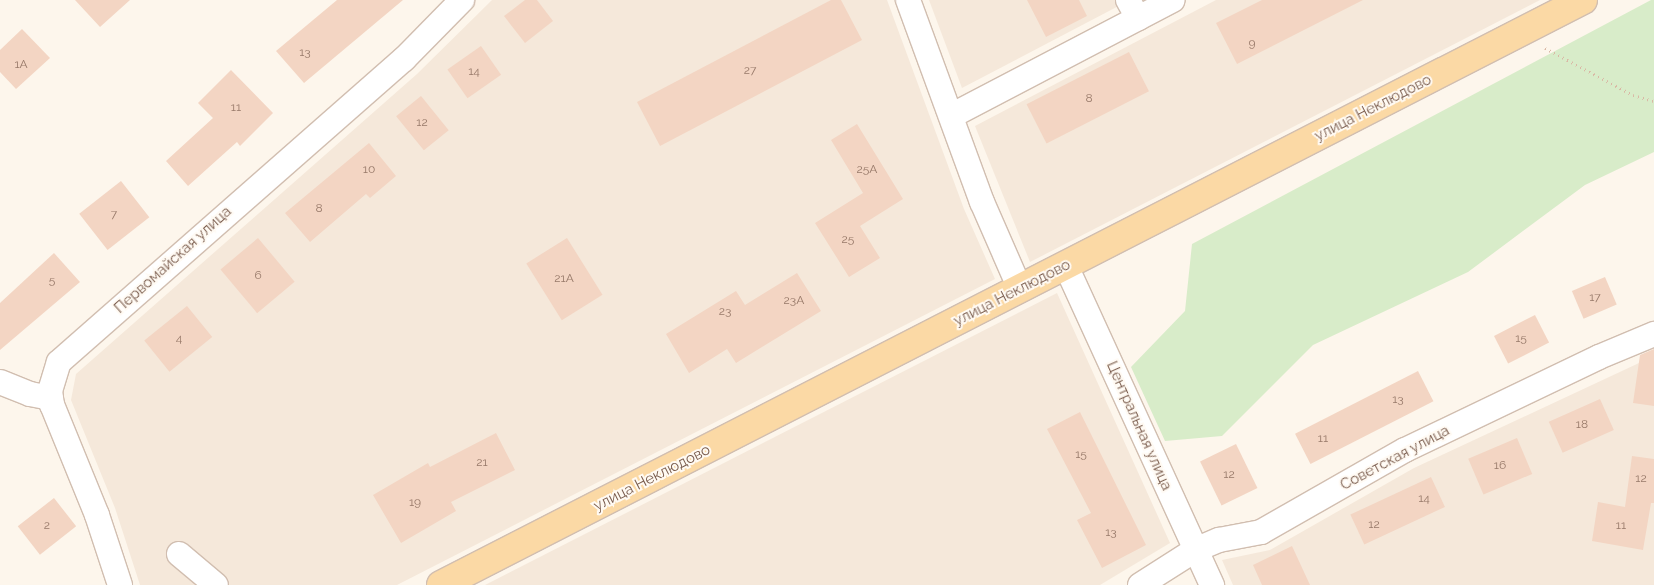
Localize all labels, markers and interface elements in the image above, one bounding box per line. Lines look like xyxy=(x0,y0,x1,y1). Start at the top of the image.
house number: 9 xyxy=(1248,37,1256,51)
house number: 13 xyxy=(299,46,311,60)
house number: 1А xyxy=(14,58,28,72)
house number: 27 xyxy=(744,64,756,78)
house number: 14 xyxy=(468,65,480,79)
street label: улица Неклюдово xyxy=(1312,71,1434,145)
house number: 8 xyxy=(1085,92,1093,106)
house number: 11 xyxy=(231,101,241,115)
house number: 12 xyxy=(416,116,428,130)
house number: 10 xyxy=(363,163,375,177)
house number: 25А xyxy=(857,163,877,177)
house number: 8 xyxy=(315,202,323,216)
street label: Первомайская улица xyxy=(111,203,235,317)
house number: 7 xyxy=(111,208,117,222)
house number: 25 xyxy=(842,233,854,247)
street label: улица Неклюдово xyxy=(951,256,1073,330)
house number: 6 xyxy=(254,269,262,283)
house number: 21А xyxy=(554,272,574,286)
house number: 5 xyxy=(49,274,55,288)
house number: 17 xyxy=(1589,291,1601,305)
house number: 23А xyxy=(784,294,804,308)
house number: 23 xyxy=(719,305,731,319)
house number: 4 xyxy=(176,332,182,346)
house number: 15 xyxy=(1515,332,1527,346)
street label: Центральная улица xyxy=(1102,358,1176,494)
house number: 13 xyxy=(1392,393,1404,407)
house number: 18 xyxy=(1576,418,1588,432)
street label: Советская улица xyxy=(1337,422,1453,494)
house number: 11 xyxy=(1318,432,1328,446)
street label: улица Неклюдово xyxy=(591,441,713,515)
house number: 15 xyxy=(1075,448,1087,462)
house number: 21 xyxy=(476,456,488,470)
house number: 16 xyxy=(1494,459,1506,473)
house number: 12 xyxy=(1223,468,1235,482)
house number: 12 xyxy=(1635,472,1647,486)
house number: 14 xyxy=(1418,492,1430,506)
house number: 19 xyxy=(409,496,421,510)
house number: 12 xyxy=(1368,518,1380,532)
house number: 2 xyxy=(44,519,50,533)
house number: 11 xyxy=(1616,519,1626,533)
house number: 13 xyxy=(1105,526,1117,540)

